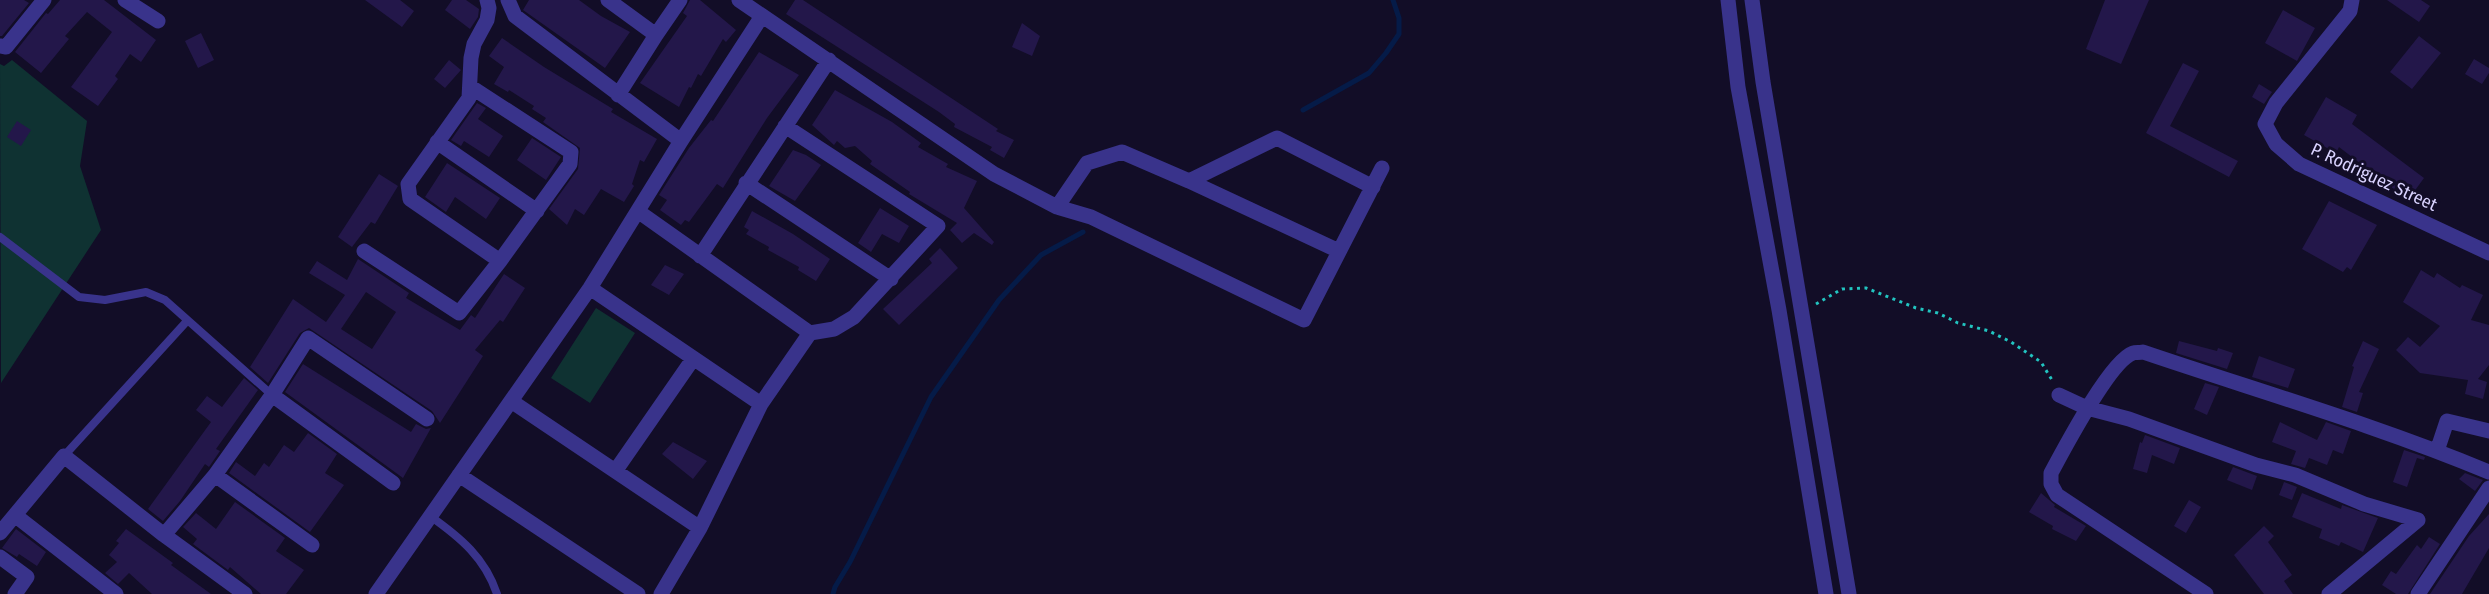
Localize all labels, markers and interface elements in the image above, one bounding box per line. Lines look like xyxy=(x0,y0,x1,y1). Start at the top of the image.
street label: P. Rodriguez Street xyxy=(2307,138,2441,216)

